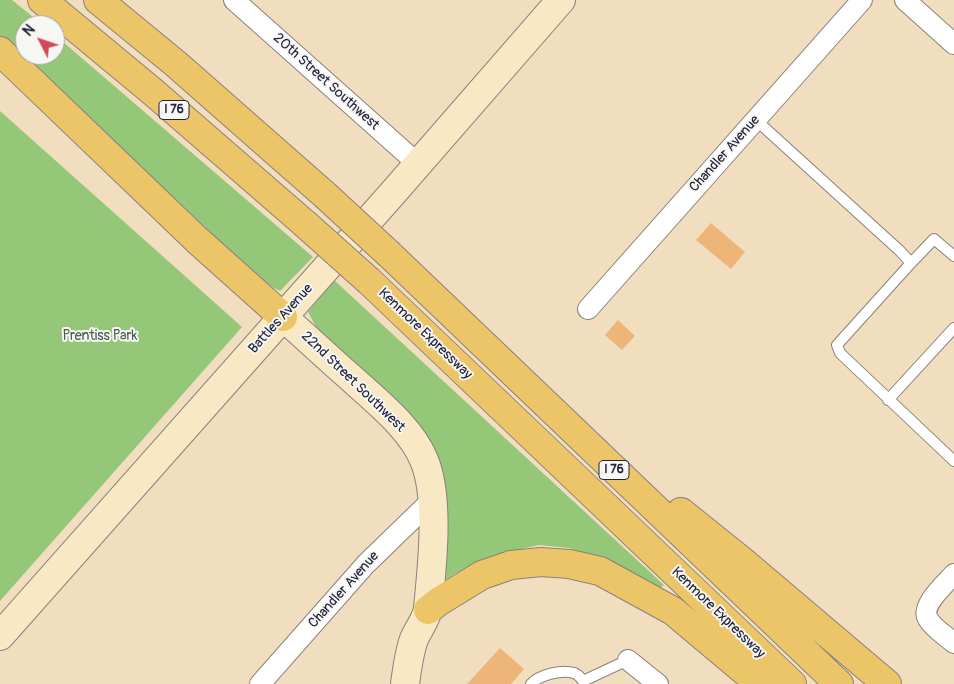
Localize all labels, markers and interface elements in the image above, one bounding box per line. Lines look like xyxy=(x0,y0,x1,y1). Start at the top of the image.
north arrow xyxy=(15,15,65,65)
text: N xyxy=(20,21,39,40)
street label: 20th Street Southwest xyxy=(270,30,382,134)
road number: I 76 xyxy=(159,100,189,120)
street label: Chandler Avenue xyxy=(686,112,764,196)
street label: Battles Avenue xyxy=(245,281,317,357)
street label: Kenmore Expressway xyxy=(375,285,475,383)
park label: Prentiss Park xyxy=(63,328,137,344)
street label: 22nd Street Southwest xyxy=(298,328,408,436)
road number: I 76 xyxy=(599,460,629,480)
street label: Chandler Avenue xyxy=(305,548,383,632)
street label: Kenmore Expressway xyxy=(668,564,768,662)

